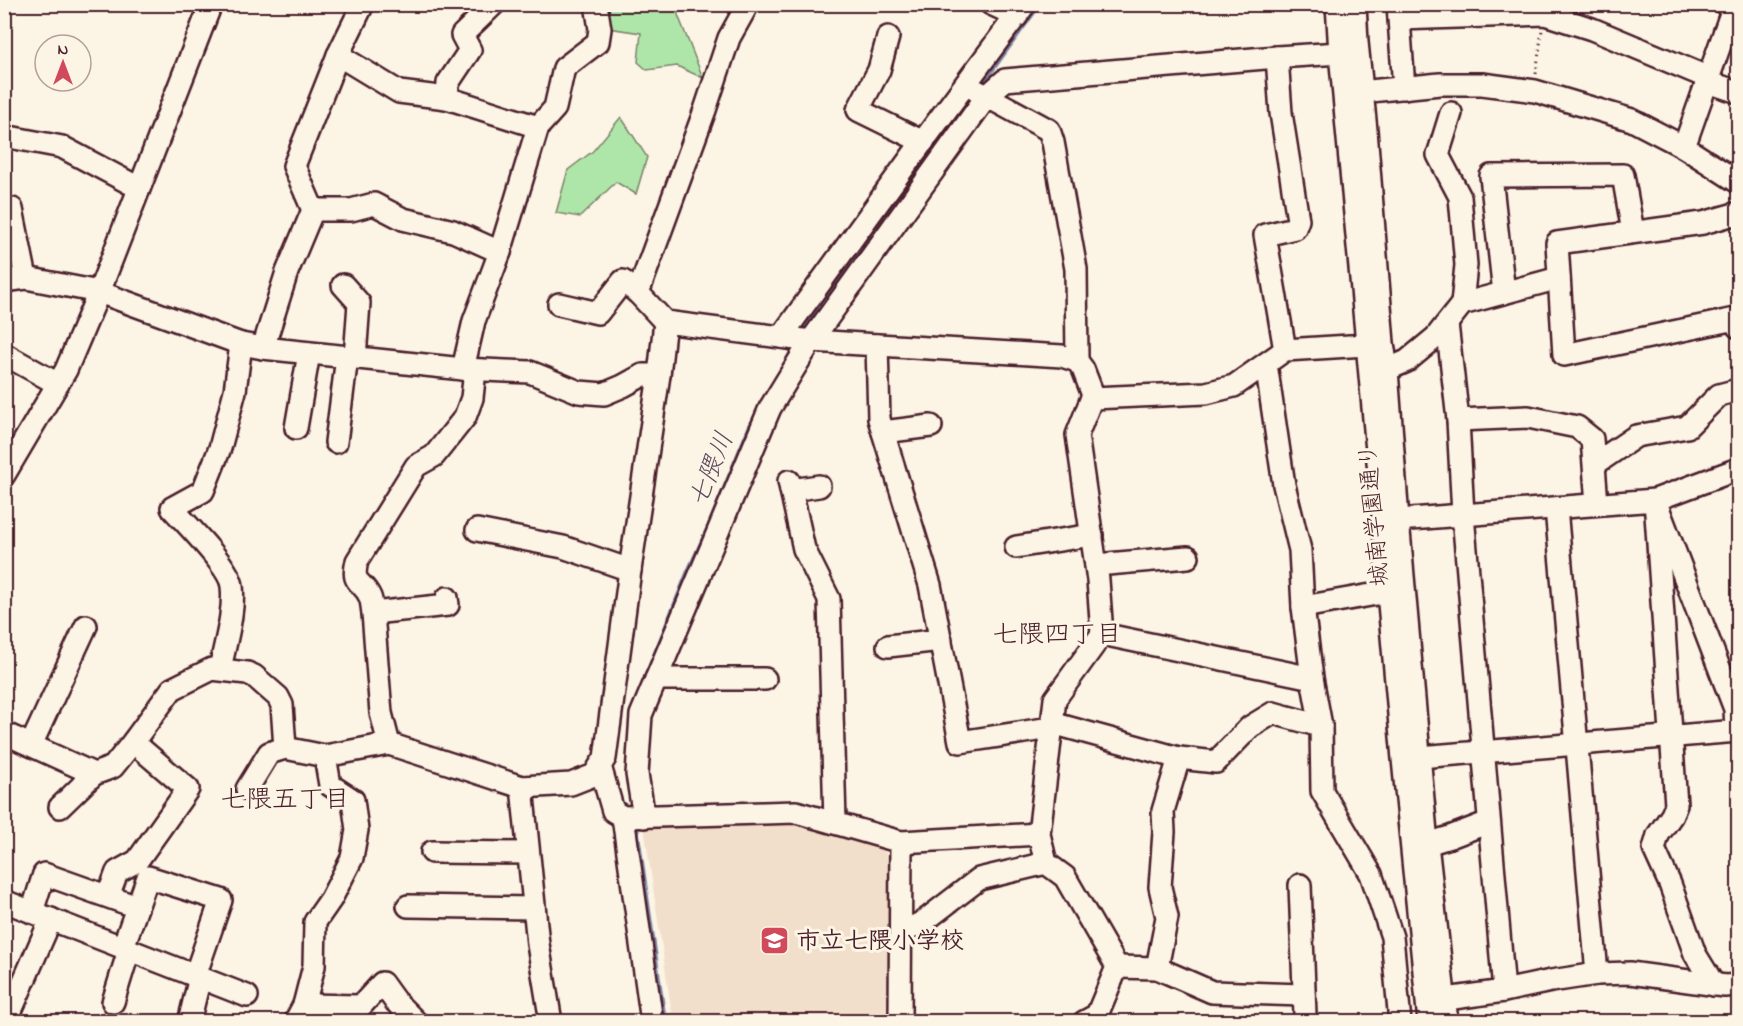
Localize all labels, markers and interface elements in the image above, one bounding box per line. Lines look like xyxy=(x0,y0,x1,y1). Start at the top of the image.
north arrow xyxy=(33,33,93,93)
text: N xyxy=(58,38,69,62)
water label: 七隈川 xyxy=(681,427,745,513)
street label: 城南学園通り xyxy=(1352,442,1399,588)
district label: 七隈四丁目 xyxy=(992,617,1122,655)
district label: 七隈五丁目 xyxy=(220,782,350,820)
school or university icon: 市立七隈小学校 xyxy=(759,924,791,956)
place label: 市立七隈小学校 xyxy=(796,925,964,960)

